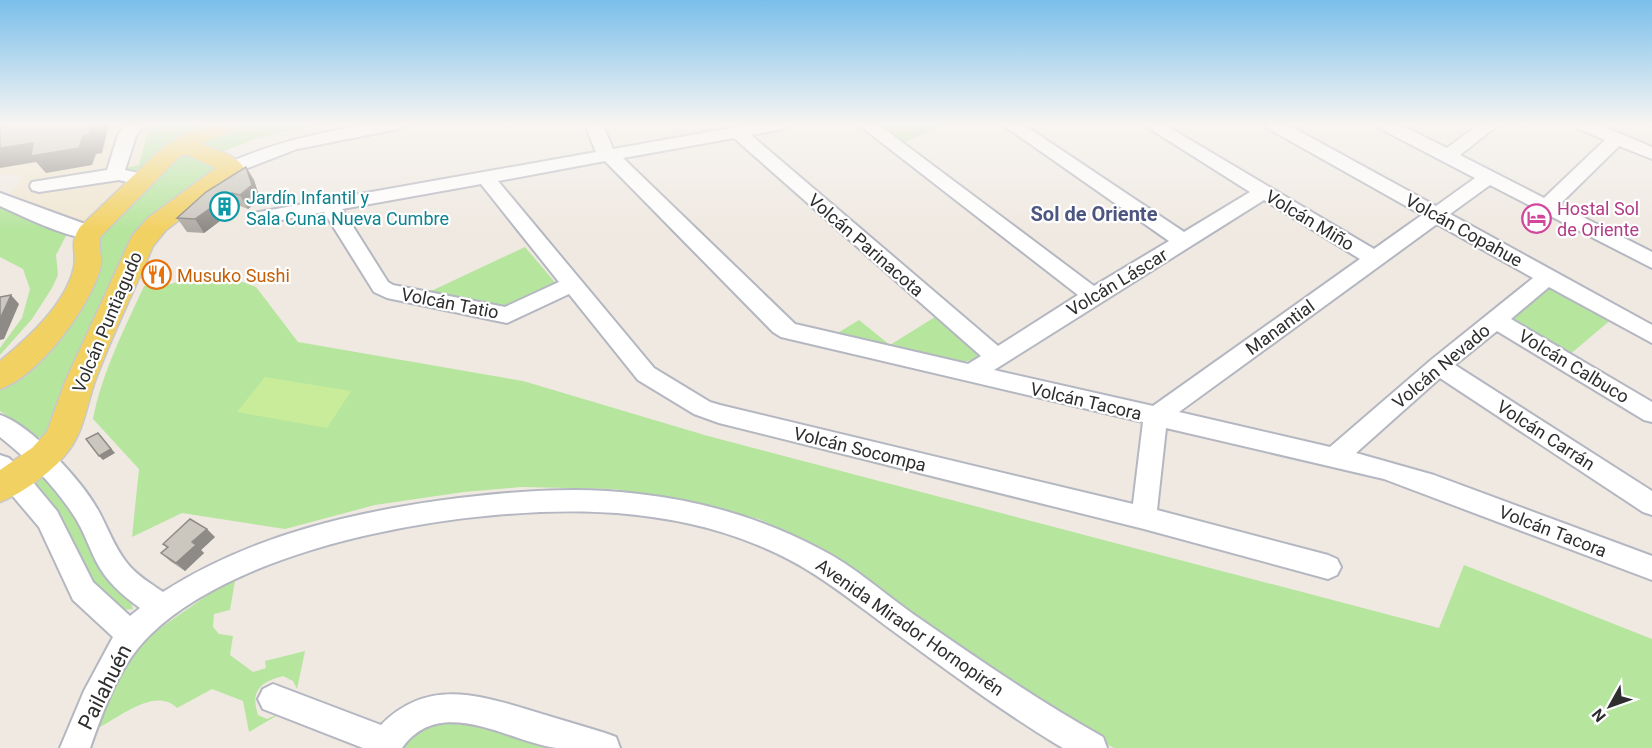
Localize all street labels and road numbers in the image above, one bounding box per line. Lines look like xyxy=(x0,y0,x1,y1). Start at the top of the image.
street label: Volcán Miño xyxy=(1262,185,1358,255)
street label: Volcán Parinacota xyxy=(804,189,928,301)
street label: Volcán Copahue xyxy=(1402,189,1526,271)
street label: Volcán Láscar xyxy=(1063,244,1171,320)
street label: Volcán Puntiagudo xyxy=(68,248,146,396)
street label: Volcán Tatio xyxy=(399,283,501,323)
street label: Manantial xyxy=(1242,295,1318,359)
street label: Volcán Nevado xyxy=(1388,319,1494,413)
street label: Volcán Calbuco xyxy=(1515,325,1633,407)
street label: Volcán Tacora xyxy=(1028,378,1144,424)
street label: Volcán Carrán xyxy=(1493,396,1599,474)
street label: Volcán Socompa xyxy=(792,422,928,476)
street label: Volcán Tacora xyxy=(1496,501,1610,561)
street label: Avenida Mirador Hornopirén xyxy=(812,554,1008,700)
street label: Pailahuén xyxy=(73,641,137,733)

